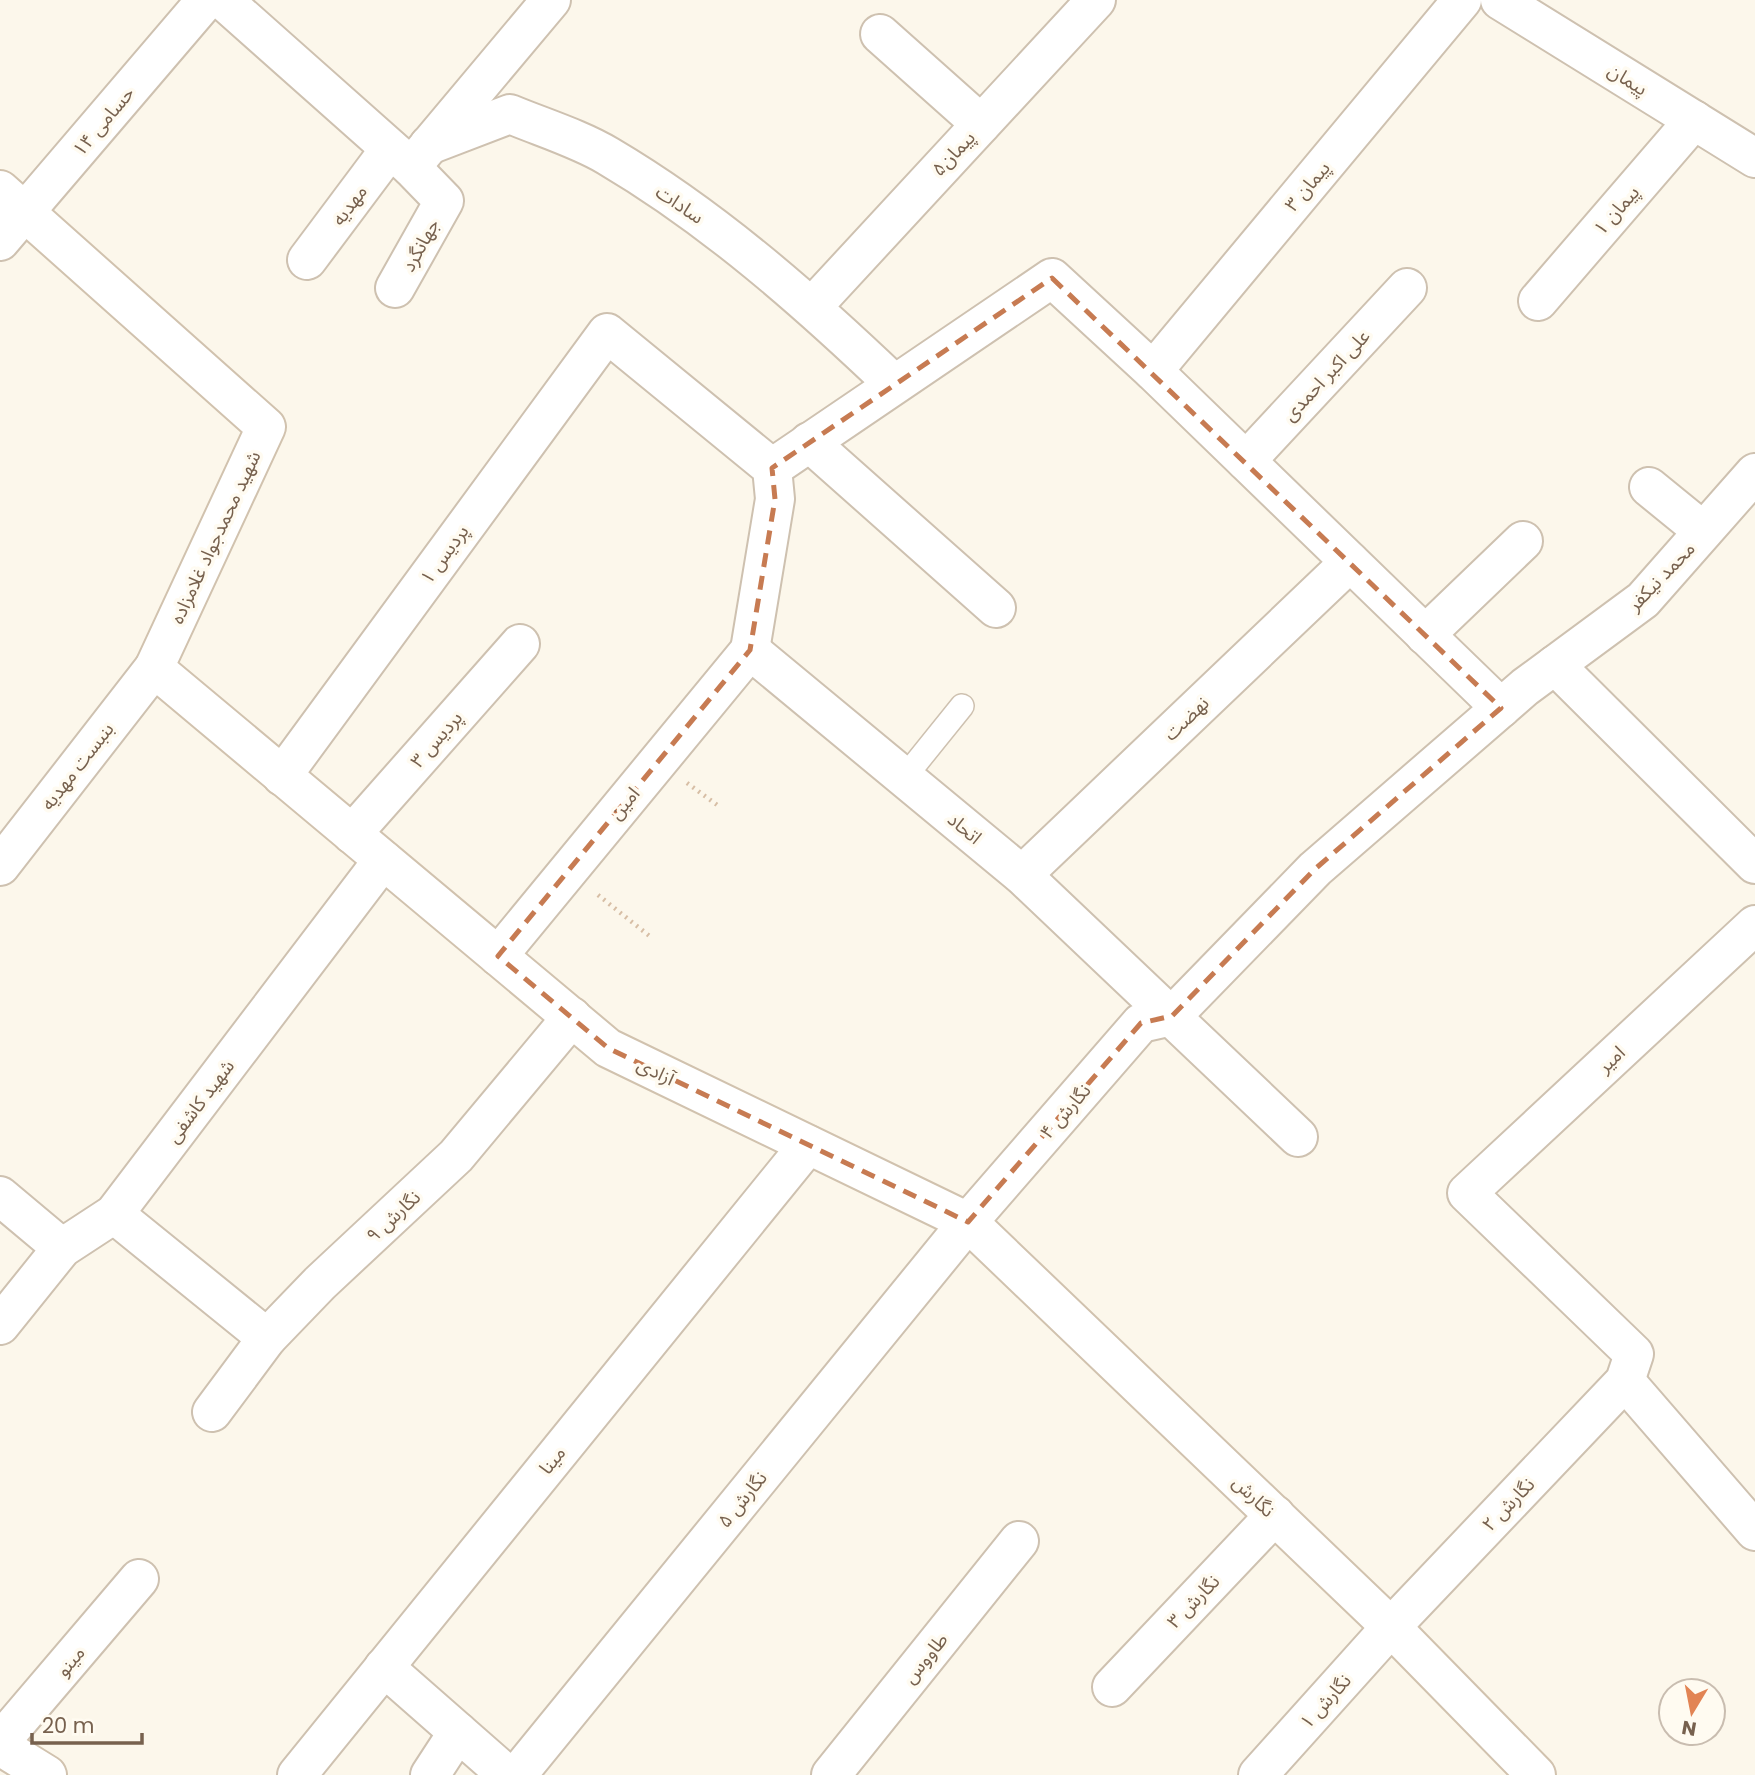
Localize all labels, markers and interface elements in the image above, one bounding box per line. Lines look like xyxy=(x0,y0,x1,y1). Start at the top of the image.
street label: پیمان xyxy=(1603,57,1653,102)
street label: حسامی ۱۴ xyxy=(66,81,141,162)
street label: پیمان۵ xyxy=(925,125,981,182)
street label: پیمان ۳ xyxy=(1278,155,1336,217)
street label: سادات xyxy=(650,178,709,230)
street label: مهدیه xyxy=(325,179,374,231)
street label: پیمان ۱ xyxy=(1587,179,1646,241)
street label: جهانگرد xyxy=(395,214,446,277)
street label: علی اکبر احمدی xyxy=(1277,323,1376,427)
street label: شهید محمدجواد غلامزاده xyxy=(163,446,267,628)
street label: پردیس ۱ xyxy=(414,519,475,590)
street label: محمد نیکفر xyxy=(1621,536,1701,618)
street label: نهضت xyxy=(1158,690,1215,747)
street label: پردیس ۳ xyxy=(404,705,469,774)
street label: بنبست مهدیه xyxy=(35,717,120,816)
street label: امین xyxy=(603,781,646,826)
street label: اتحاد xyxy=(942,806,987,851)
street label: امیر xyxy=(1591,1040,1631,1080)
street label: آزادی xyxy=(632,1051,681,1093)
street label: شهید کاشفی xyxy=(160,1054,241,1149)
street label: نگارش ۴ xyxy=(1034,1078,1097,1145)
street label: نگارش ۹ xyxy=(360,1184,427,1249)
street label: مینا xyxy=(533,1441,572,1480)
street label: نگارش ۵ xyxy=(711,1465,774,1533)
street label: نگارش xyxy=(1226,1469,1281,1523)
street label: نگارش ۲ xyxy=(1476,1471,1541,1537)
street label: نگارش ۳ xyxy=(1161,1568,1226,1634)
street label: طاووس xyxy=(897,1627,954,1689)
street label: مینو xyxy=(50,1640,91,1682)
street label: نگارش ۱ xyxy=(1293,1668,1357,1735)
north arrow xyxy=(1657,1677,1727,1747)
scale bar xyxy=(32,1702,142,1746)
text: 20 m xyxy=(42,1711,95,1740)
text: N xyxy=(1680,1714,1699,1743)

